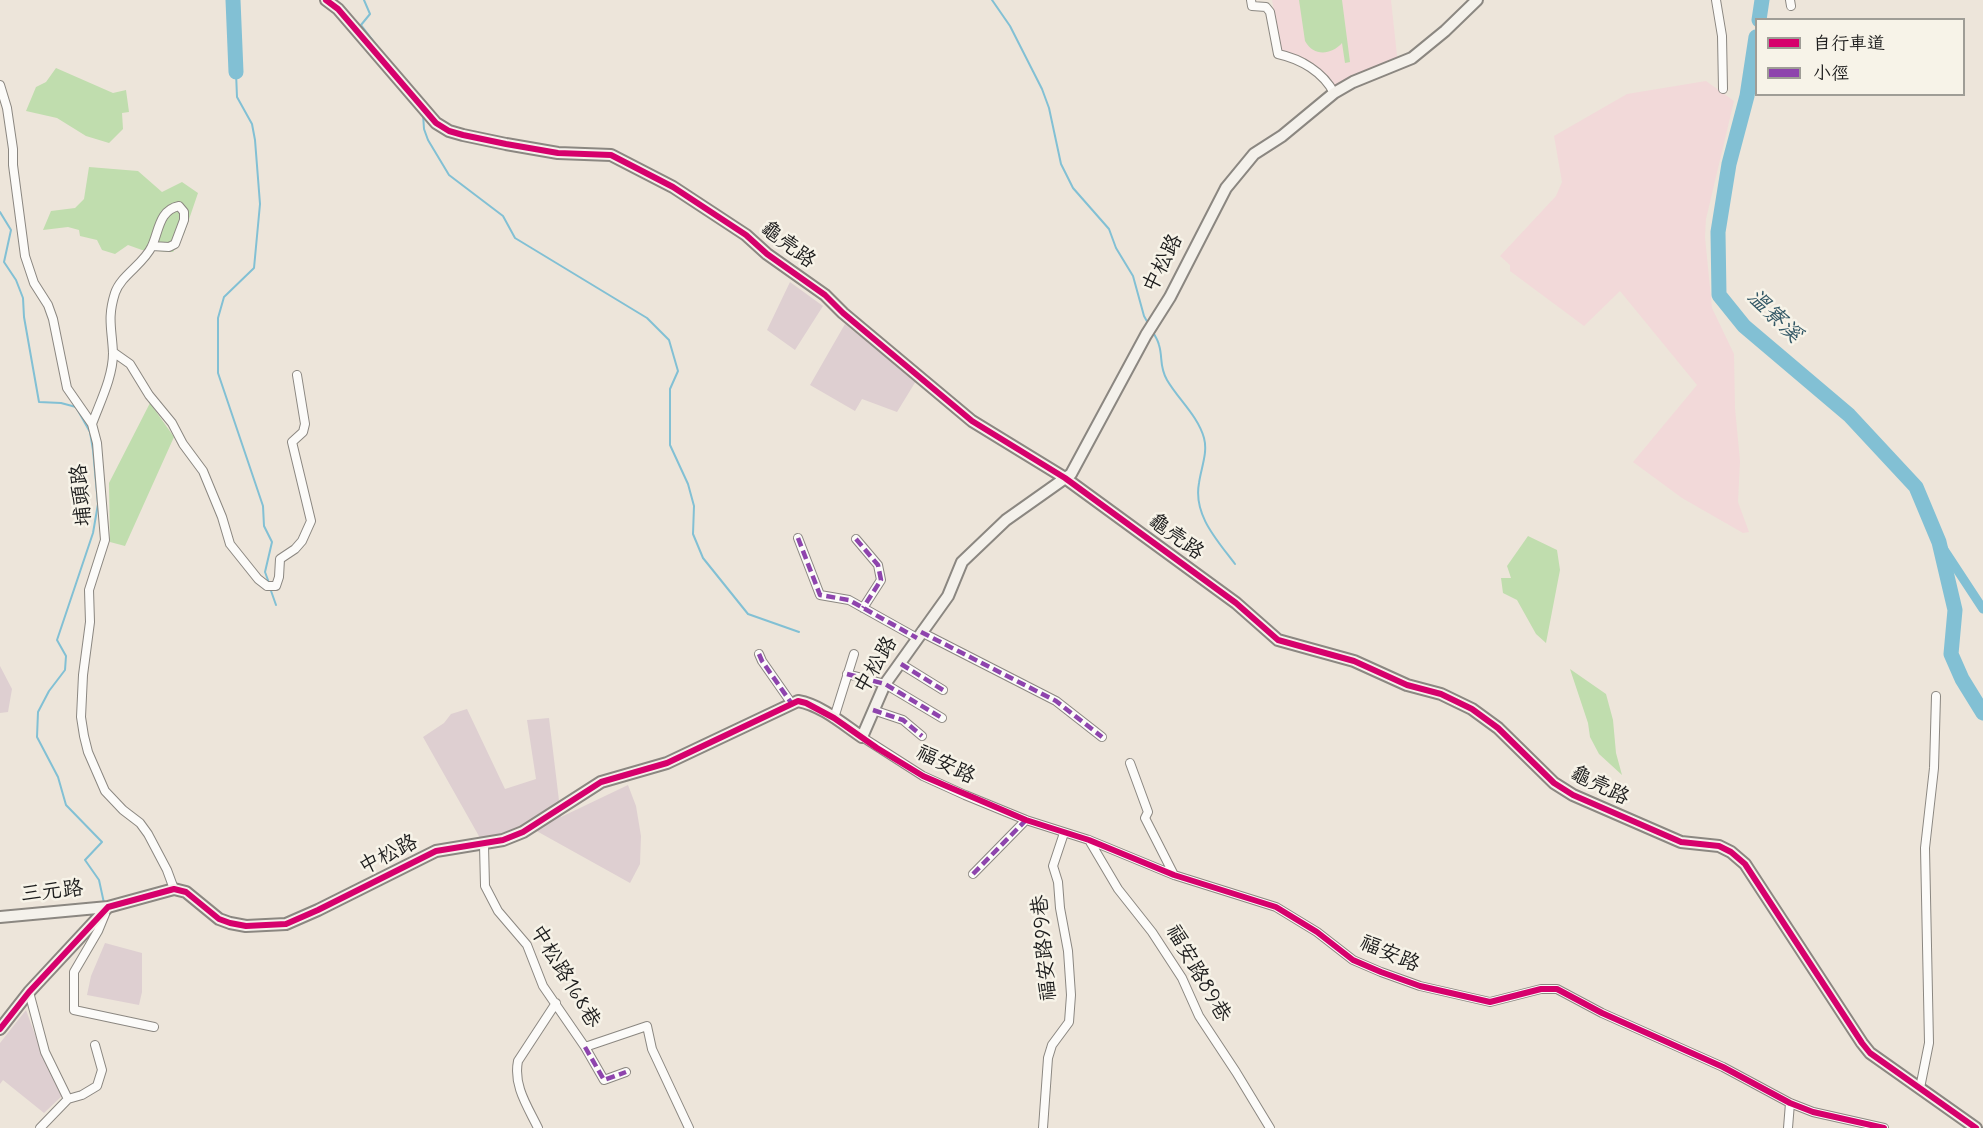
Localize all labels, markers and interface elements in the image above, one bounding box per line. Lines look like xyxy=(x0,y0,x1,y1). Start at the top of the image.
legend xyxy=(1755,18,1965,96)
text: 自行車道 xyxy=(1813,32,1885,56)
text: 小徑 xyxy=(1813,62,1849,86)
street label: 龜壳路 xyxy=(754,217,820,275)
street label: 中松路 xyxy=(1138,230,1190,298)
water label: 溫寮溪 xyxy=(1740,285,1806,349)
street label: 埔頭路 xyxy=(68,463,98,527)
street label: 龜壳路 xyxy=(1142,509,1208,567)
street label: 中松路 xyxy=(850,633,904,699)
street label: 福安路 xyxy=(911,741,979,791)
street label: 龜壳路 xyxy=(1565,762,1633,812)
street label: 中松路 xyxy=(355,830,423,882)
street label: 三元路 xyxy=(19,877,85,909)
street label: 福安路99巷 xyxy=(1029,894,1063,1002)
street label: 中松路168巷 xyxy=(523,921,605,1033)
street label: 福安路89巷 xyxy=(1159,921,1235,1027)
street label: 福安路 xyxy=(1355,931,1423,979)

